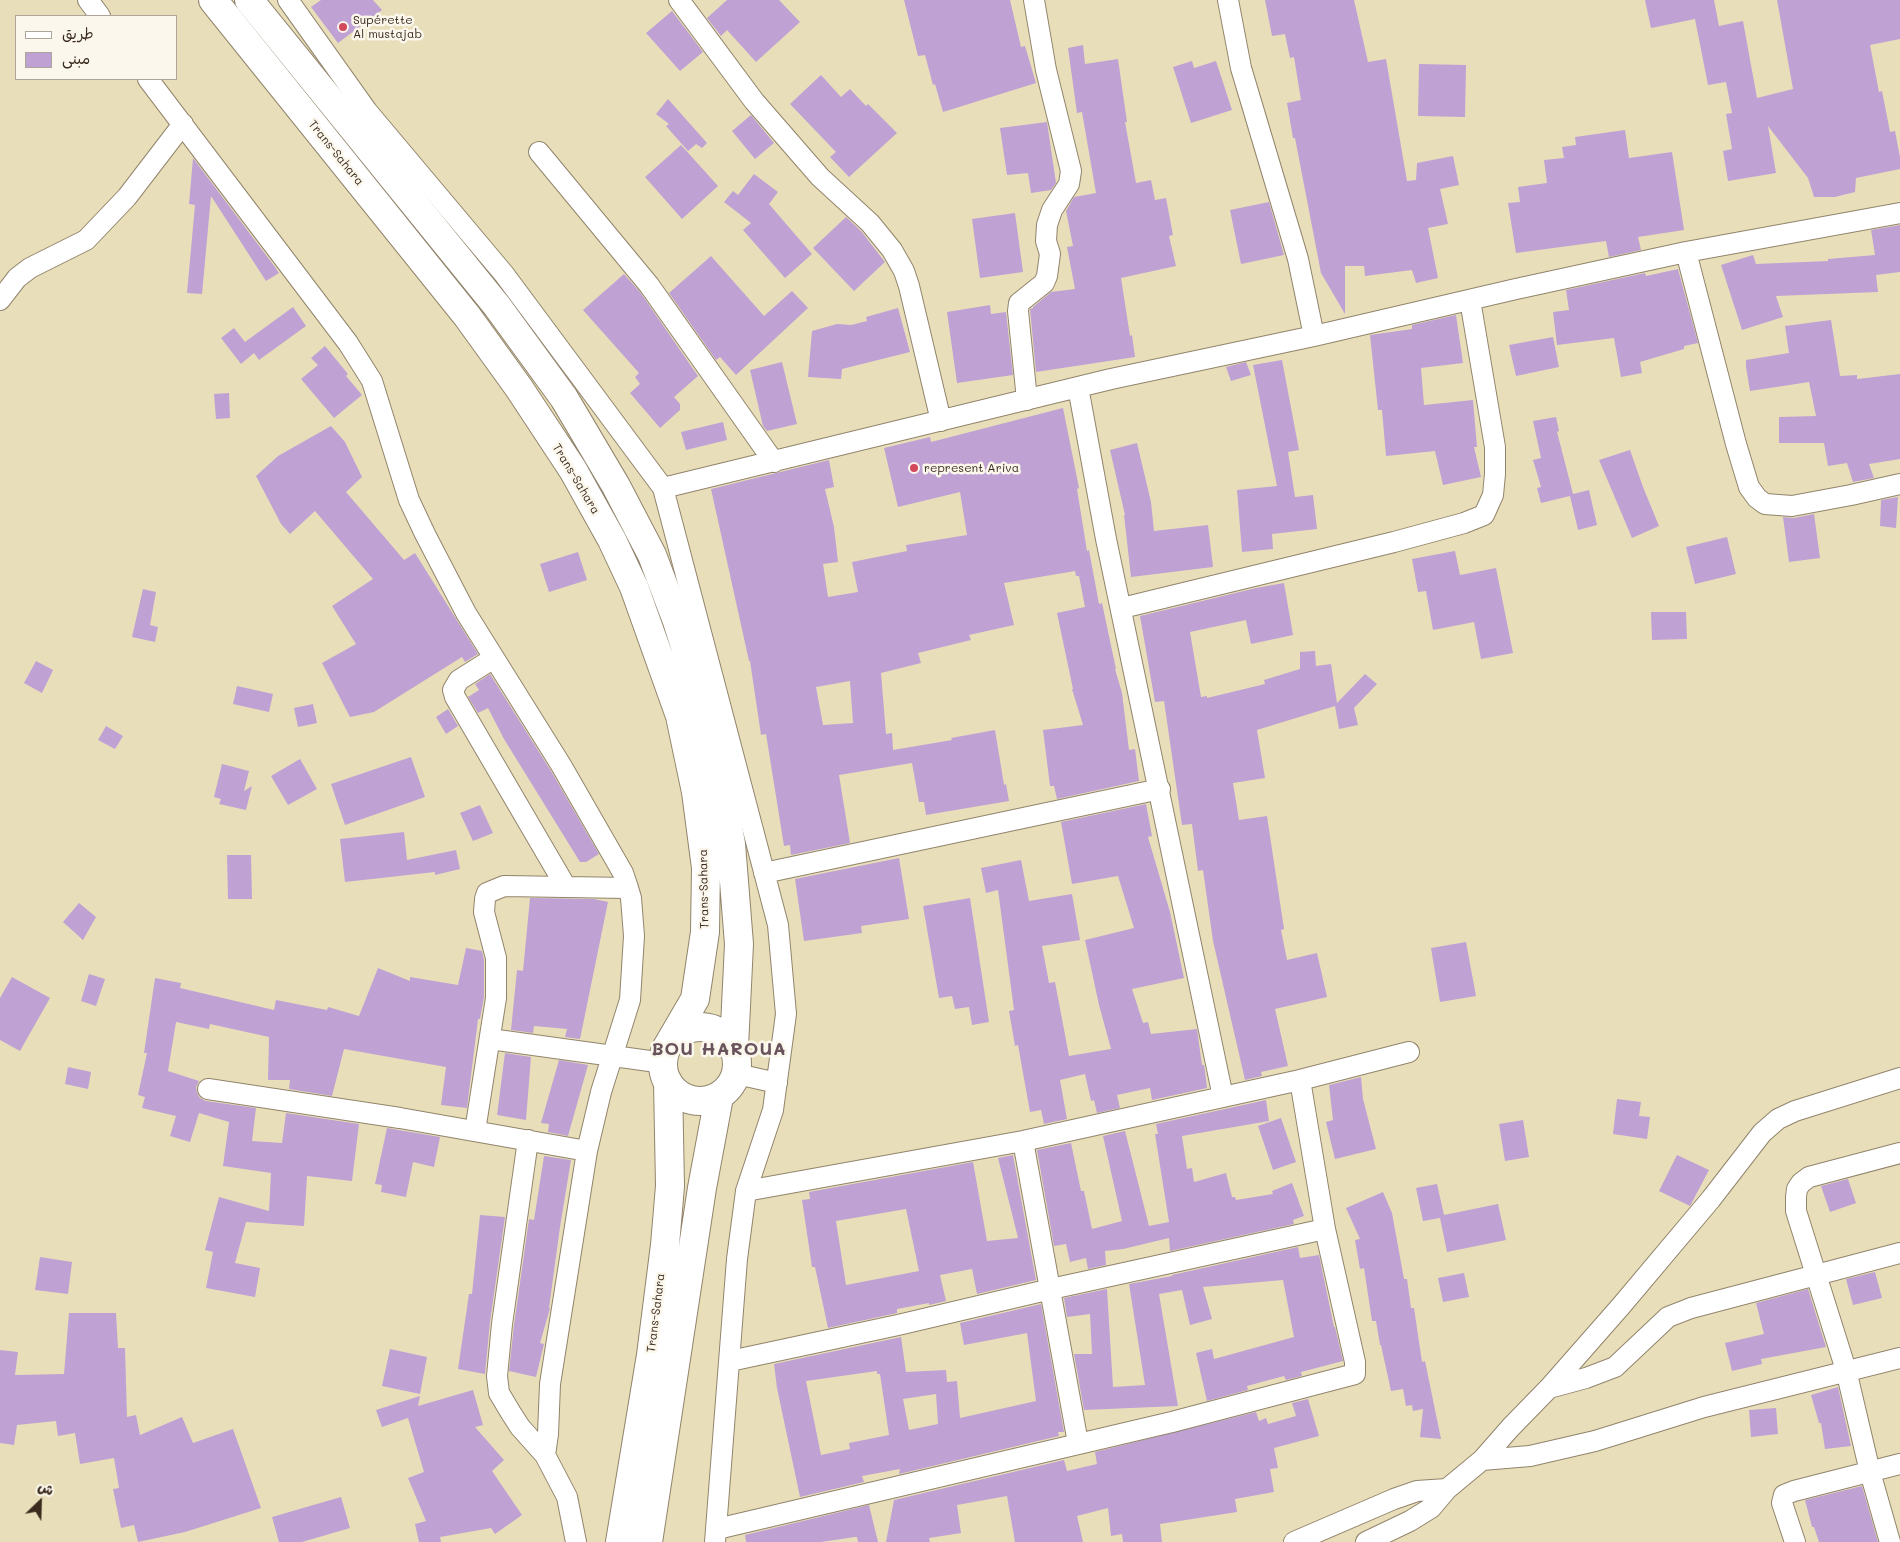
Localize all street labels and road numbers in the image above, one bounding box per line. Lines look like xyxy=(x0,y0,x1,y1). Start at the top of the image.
street label: Trans-Sahara xyxy=(305,117,367,189)
street label: Trans-Sahara xyxy=(549,441,603,517)
street label: Trans-Sahara xyxy=(696,849,712,929)
street label: Trans-Sahara xyxy=(644,1273,668,1353)

